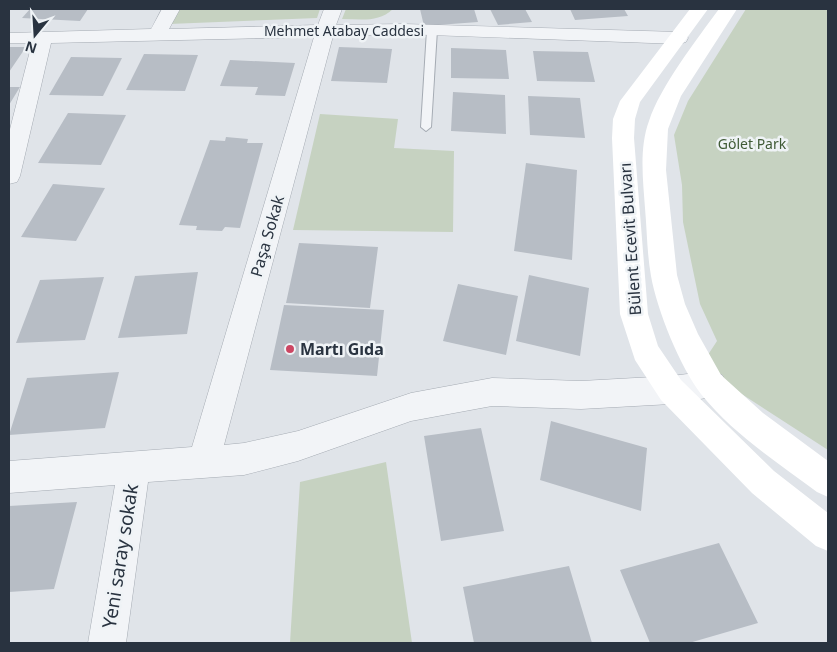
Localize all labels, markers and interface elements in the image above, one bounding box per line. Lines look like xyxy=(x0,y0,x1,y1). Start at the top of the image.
north arrow xyxy=(10,10,60,60)
street label: Mehmet Atabay Caddesi xyxy=(264,21,424,40)
text: N xyxy=(22,37,39,59)
park label: Gölet Park xyxy=(718,134,787,153)
street label: Bülent Ecevit Bulvarı xyxy=(614,162,646,316)
street label: Paşa Sokak xyxy=(245,192,289,279)
place label: Martı Gıda xyxy=(300,338,384,360)
marker: Martı Gıda xyxy=(284,343,296,355)
street label: Yeni saray sokak xyxy=(96,482,144,630)

